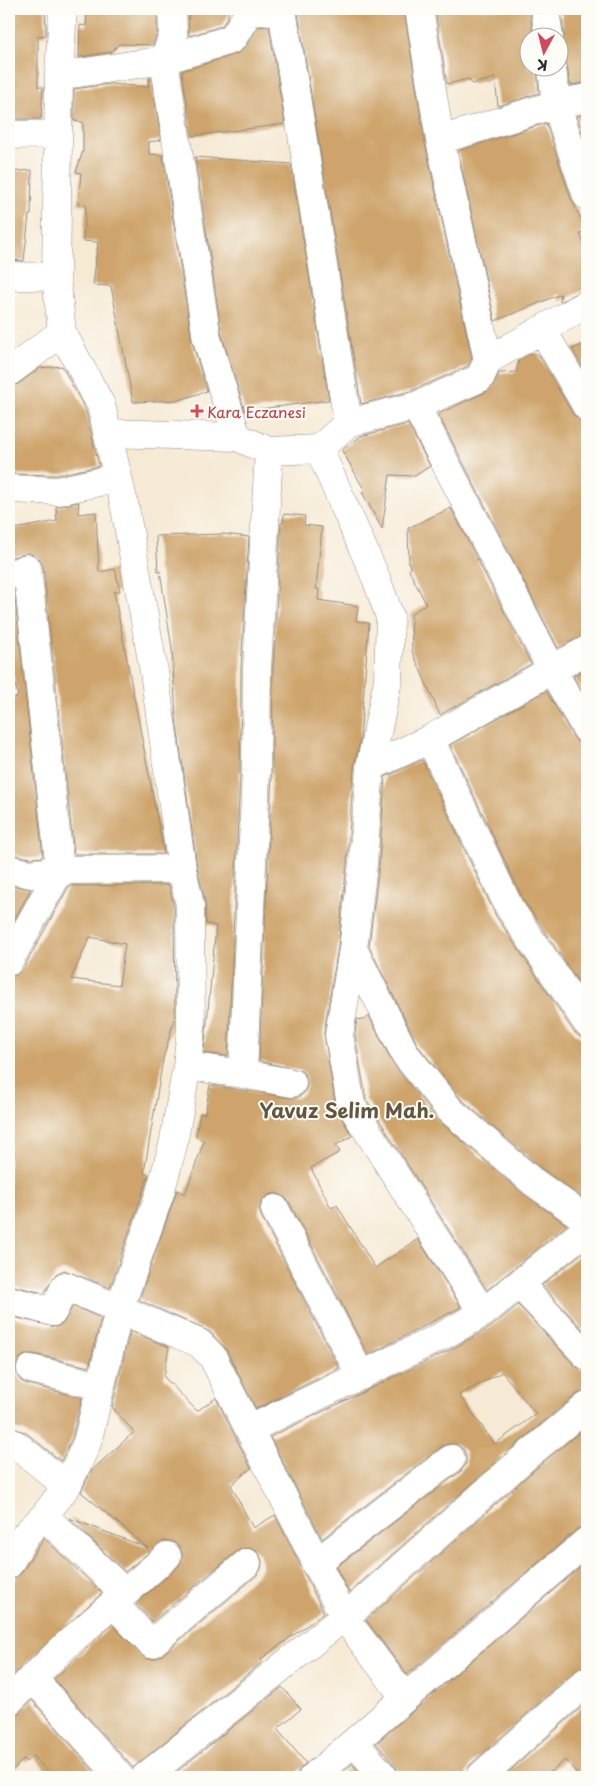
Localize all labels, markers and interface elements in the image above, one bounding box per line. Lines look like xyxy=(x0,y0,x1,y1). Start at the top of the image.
north arrow xyxy=(518,28,568,78)
text: K xyxy=(536,54,549,76)
place label: Kara Eczanesi xyxy=(207,400,306,423)
marker: Kara Eczanesi xyxy=(191,405,203,417)
district label: Yavuz Selim Mah. xyxy=(260,1095,434,1125)

